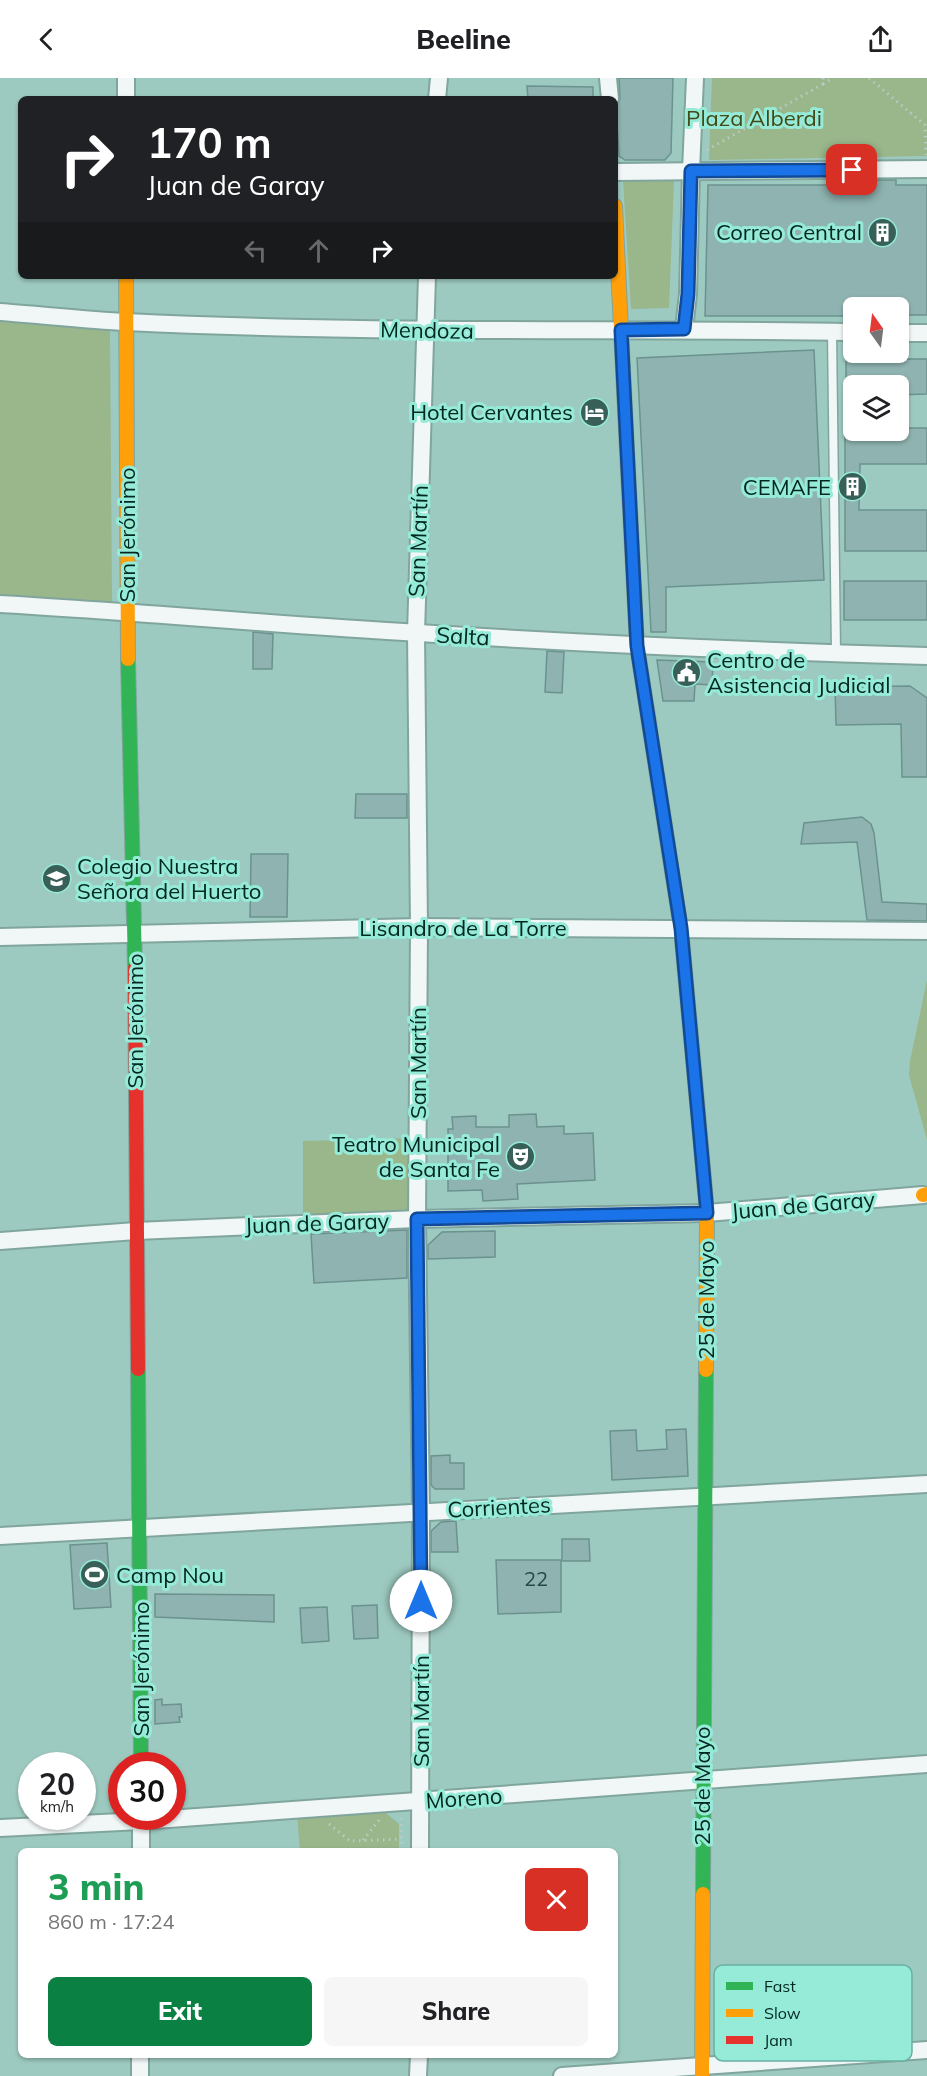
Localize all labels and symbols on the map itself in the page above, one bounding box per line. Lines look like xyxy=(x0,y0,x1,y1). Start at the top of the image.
park label: Plaza Alberdi xyxy=(686,104,822,132)
pin xyxy=(826,144,877,195)
building icon: Correo Central xyxy=(867,216,899,248)
place label: Correo Central xyxy=(716,218,862,246)
north arrow xyxy=(843,297,909,363)
street label: Mendoza xyxy=(380,315,474,345)
hotel icon: Hotel Cervantes xyxy=(578,396,610,428)
place label: Hotel Cervantes xyxy=(410,398,573,426)
street label: San Jerónimo xyxy=(113,467,141,603)
building icon: CEMAFE xyxy=(836,471,868,503)
place label: CEMAFE xyxy=(743,473,831,501)
street label: San Martín xyxy=(402,485,434,597)
street label: Salta xyxy=(436,621,490,651)
place label: Centro de Asistencia Judicial xyxy=(707,646,890,699)
public building icon: Centro de Asistencia Judicial xyxy=(670,657,702,689)
place label: Colegio Nuestra Señora del Huerto xyxy=(77,852,261,905)
school or university icon: Colegio Nuestra Señora del Huerto xyxy=(40,863,72,895)
street label: Lisandro de La Torre xyxy=(359,914,567,942)
street label: San Jerónimo xyxy=(121,953,149,1089)
street label: San Martín xyxy=(404,1007,432,1119)
place label: Teatro Municipal de Santa Fe xyxy=(332,1130,500,1183)
theatre icon: Teatro Municipal de Santa Fe xyxy=(505,1141,537,1173)
street label: Juan de Garay xyxy=(730,1185,877,1225)
street label: Juan de Garay xyxy=(244,1206,390,1240)
street label: 25 de Mayo xyxy=(692,1240,720,1360)
street label: Corrientes xyxy=(447,1490,551,1524)
sports icon: Camp Nou xyxy=(79,1559,111,1591)
place label: Camp Nou xyxy=(116,1561,224,1589)
house number: 22 xyxy=(524,1566,548,1591)
position arrow xyxy=(389,1569,453,1633)
street label: San Jerónimo xyxy=(127,1601,155,1737)
street label: San Martín xyxy=(407,1655,435,1767)
street label: 25 de Mayo xyxy=(688,1726,716,1846)
speed limit sign: 30 xyxy=(108,1752,186,1830)
street label: Moreno xyxy=(425,1781,503,1815)
legend xyxy=(714,1965,912,2061)
text: Fast xyxy=(764,1976,796,1996)
text: Slow xyxy=(764,2003,801,2023)
text: Jam xyxy=(764,2030,793,2050)

